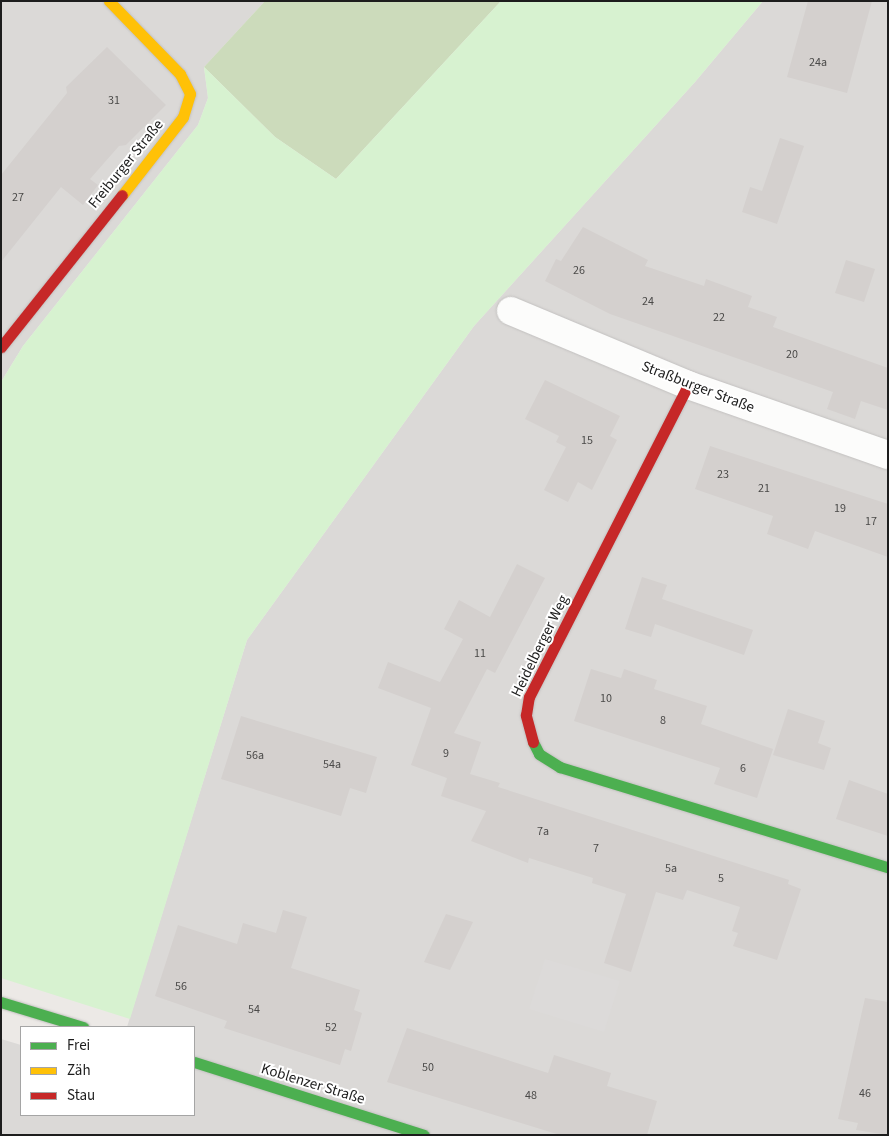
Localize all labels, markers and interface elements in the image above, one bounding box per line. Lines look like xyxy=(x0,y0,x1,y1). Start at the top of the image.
house number: 24a xyxy=(809,56,827,70)
house number: 31 xyxy=(108,94,120,108)
street label: Freiburger Straße xyxy=(85,116,167,212)
house number: 27 xyxy=(12,191,24,205)
house number: 26 xyxy=(573,264,585,278)
house number: 24 xyxy=(642,295,654,309)
house number: 22 xyxy=(713,311,725,325)
house number: 20 xyxy=(786,348,798,362)
street label: Straßburger Straße xyxy=(639,357,757,417)
house number: 15 xyxy=(581,434,593,448)
house number: 23 xyxy=(717,468,729,482)
house number: 21 xyxy=(758,482,770,496)
house number: 19 xyxy=(834,502,846,516)
house number: 17 xyxy=(865,515,877,529)
street label: Heidelberger Weg xyxy=(508,592,572,700)
house number: 11 xyxy=(474,647,486,661)
house number: 10 xyxy=(600,692,612,706)
house number: 8 xyxy=(660,714,666,728)
house number: 9 xyxy=(443,747,449,761)
house number: 56a xyxy=(246,749,264,763)
house number: 54a xyxy=(323,758,341,772)
house number: 6 xyxy=(740,762,746,776)
house number: 7a xyxy=(537,825,549,839)
house number: 7 xyxy=(593,842,599,856)
house number: 5a xyxy=(665,862,677,876)
house number: 5 xyxy=(718,872,724,886)
house number: 56 xyxy=(175,980,187,994)
house number: 54 xyxy=(248,1003,260,1017)
house number: 52 xyxy=(325,1021,337,1035)
legend xyxy=(20,1026,195,1116)
text: Frei xyxy=(67,1035,90,1056)
text: Zäh xyxy=(67,1060,91,1081)
street label: Koblenzer Straße xyxy=(259,1060,367,1108)
house number: 50 xyxy=(422,1061,434,1075)
text: Stau xyxy=(67,1085,95,1106)
house number: 46 xyxy=(859,1087,871,1101)
house number: 48 xyxy=(525,1089,537,1103)

